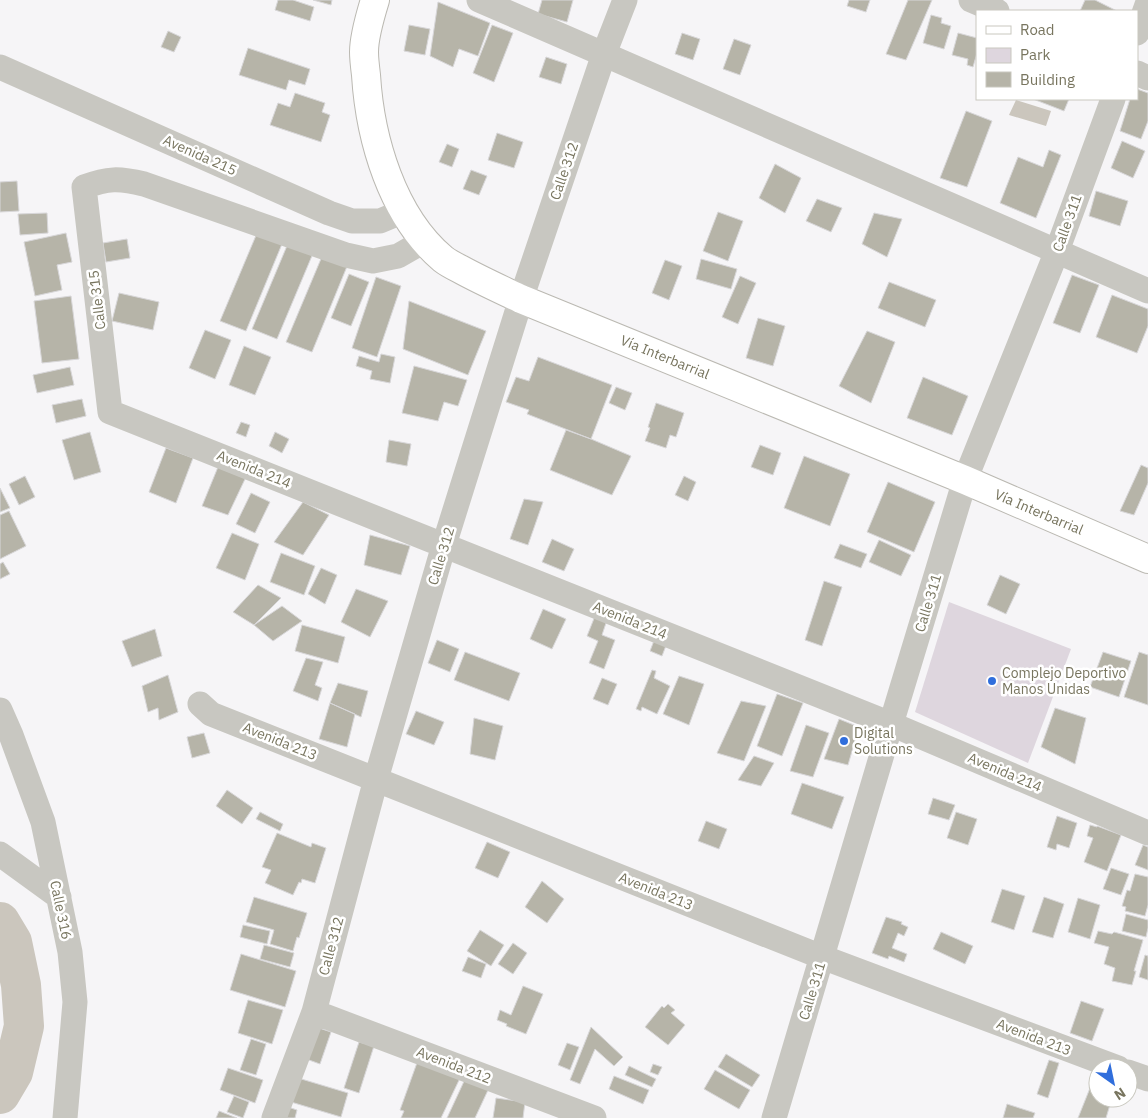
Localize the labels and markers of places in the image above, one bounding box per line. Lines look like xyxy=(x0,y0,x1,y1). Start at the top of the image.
place label: Complejo Deportivo Manos Unidas xyxy=(1002,664,1126,698)
marker: Complejo Deportivo Manos Unidas xyxy=(986,675,998,687)
place label: Digital Solutions xyxy=(854,724,913,758)
marker: Digital Solutions xyxy=(838,735,850,747)

